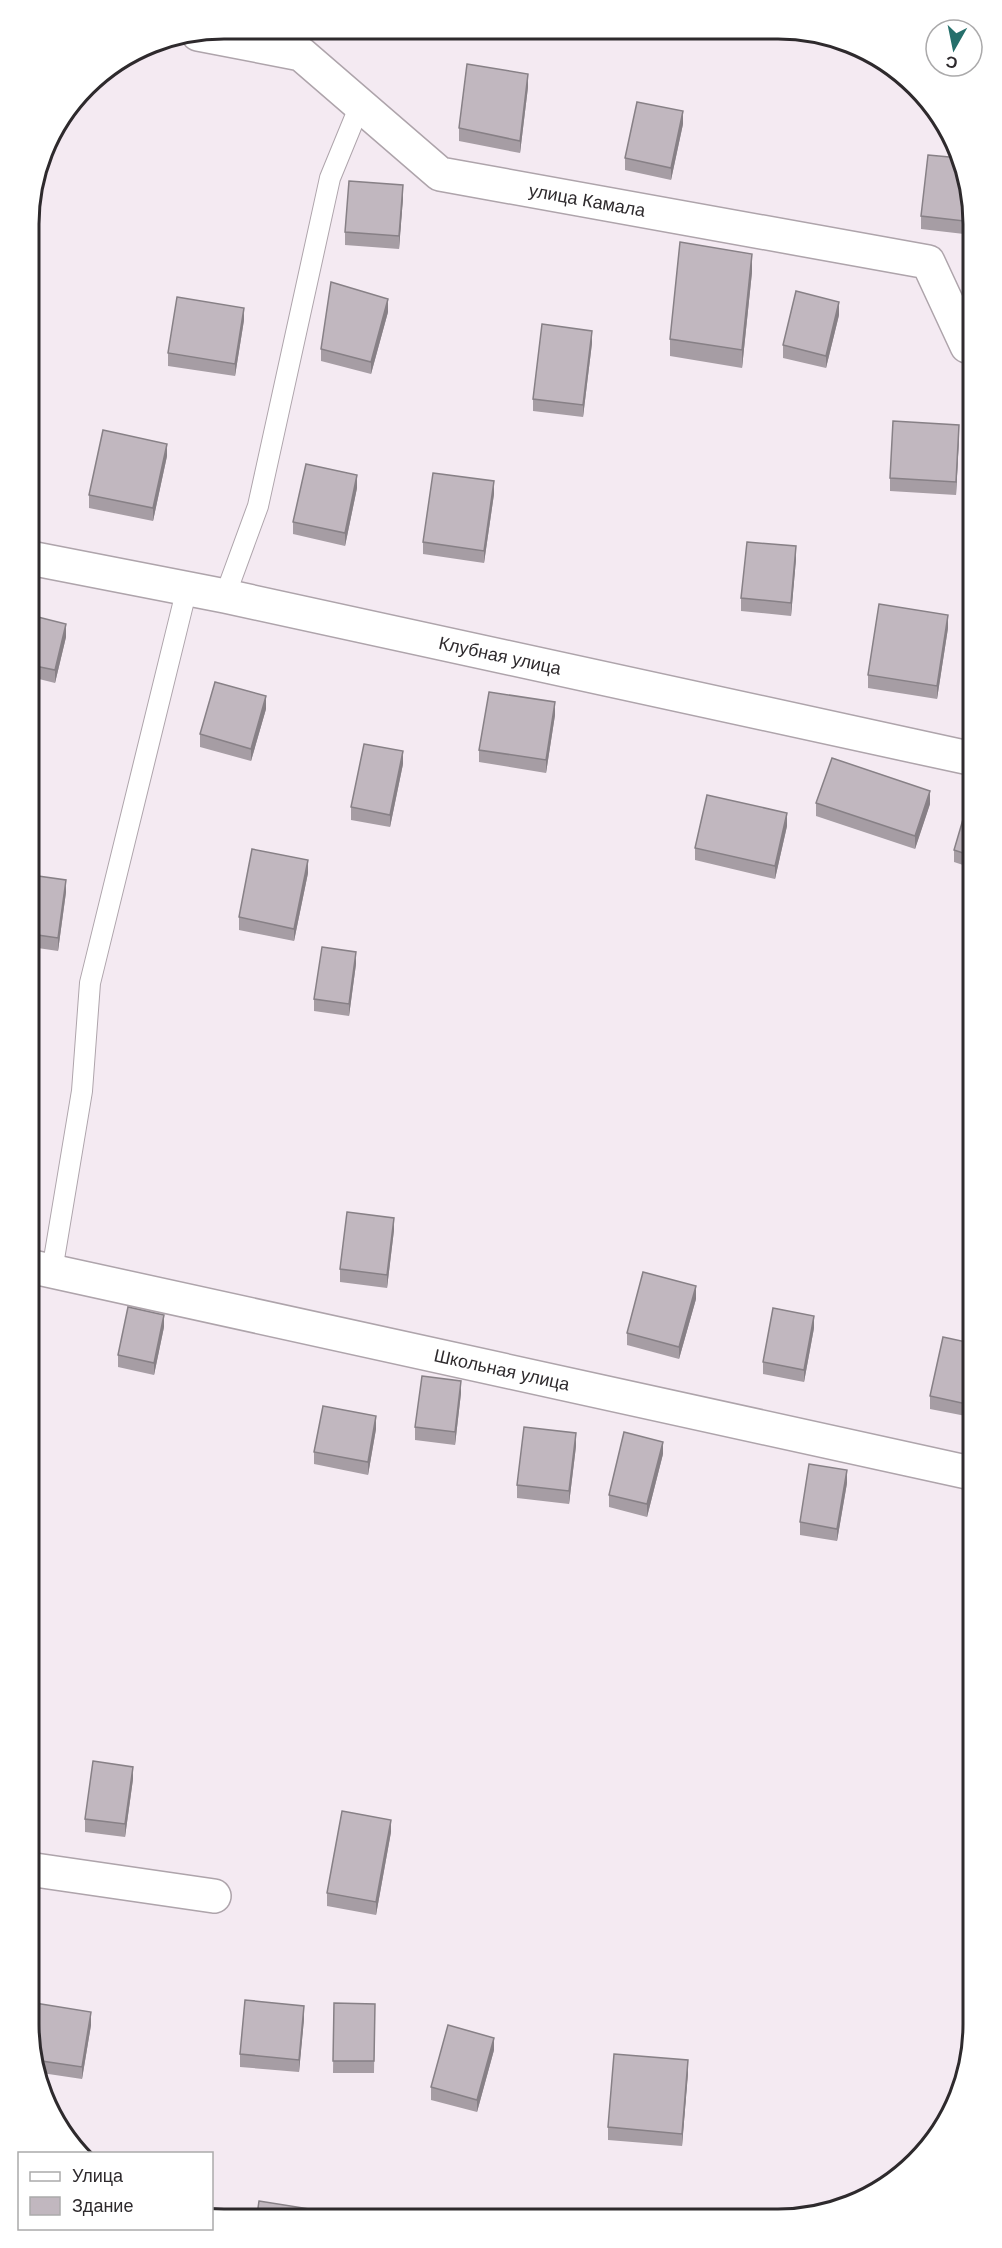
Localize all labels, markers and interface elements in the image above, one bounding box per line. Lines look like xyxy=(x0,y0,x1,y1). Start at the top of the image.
north arrow xyxy=(924,18,984,78)
text: С xyxy=(944,53,959,72)
street label: улица Камала xyxy=(527,180,648,221)
street label: Клубная улица xyxy=(437,633,564,679)
street label: Школьная улица xyxy=(432,1345,573,1395)
legend xyxy=(18,2152,213,2230)
text: Улица xyxy=(72,2166,124,2186)
text: Здание xyxy=(72,2196,133,2216)

